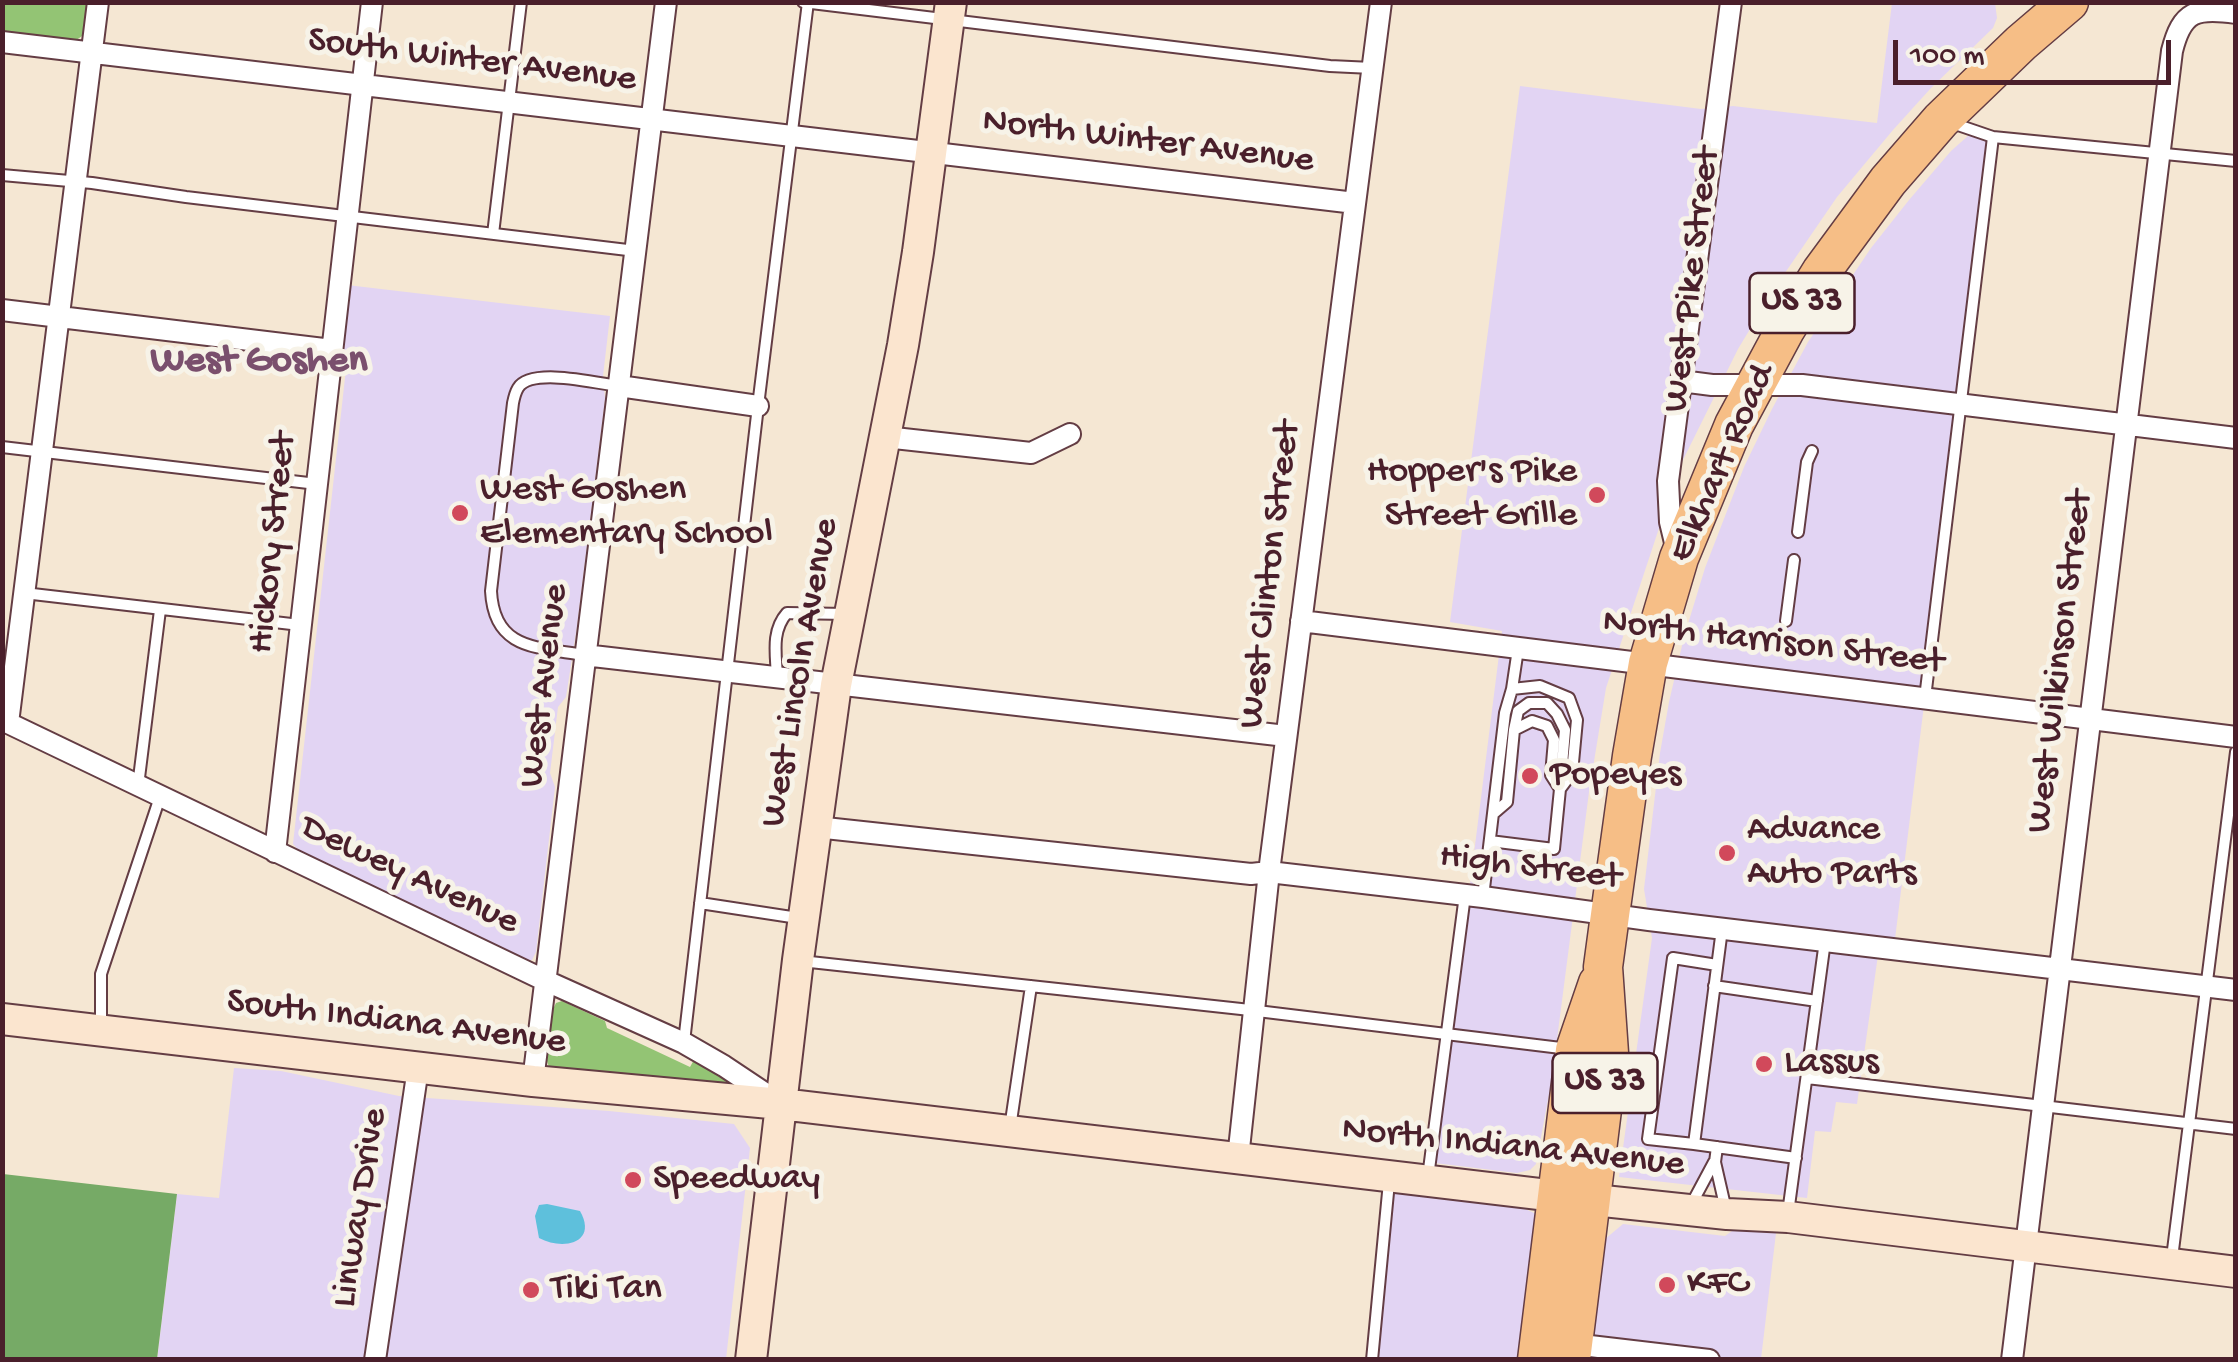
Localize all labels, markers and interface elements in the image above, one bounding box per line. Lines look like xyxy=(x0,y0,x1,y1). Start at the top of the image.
street label: South Winter Avenue xyxy=(305,19,639,105)
scale bar xyxy=(1898,20,2176,82)
text: 100 m xyxy=(1910,40,1985,75)
street label: North Winter Avenue xyxy=(980,100,1316,186)
street label: West Pike Street xyxy=(1655,145,1733,415)
road number: US 33 xyxy=(1750,273,1854,333)
district label: West Goshen xyxy=(150,339,368,387)
street label: Elkhart Road xyxy=(1660,358,1788,570)
street label: West Clinton Street xyxy=(1231,419,1313,731)
street label: Hickory Street xyxy=(241,430,309,656)
place label: Hopper's Pike Street Grille xyxy=(1367,450,1577,540)
place label: West Goshen Elementary School xyxy=(480,468,773,558)
marker: Hopper's Pike Street Grille xyxy=(1586,484,1608,506)
street label: West Wilkinson Street xyxy=(2018,488,2106,836)
marker: West Goshen Elementary School xyxy=(449,502,471,524)
street label: West Lincoln Avenue xyxy=(752,515,852,831)
street label: West Avenue xyxy=(511,582,581,790)
street label: North Harrison Street xyxy=(1600,600,1946,688)
place label: Popeyes xyxy=(1550,753,1681,799)
marker: Popeyes xyxy=(1519,765,1541,787)
street label: Dewey Avenue xyxy=(293,807,525,947)
place label: Advance Auto Parts xyxy=(1747,808,1916,898)
street label: High Street xyxy=(1437,835,1623,903)
marker: Advance Auto Parts xyxy=(1716,842,1738,864)
street label: South Indiana Avenue xyxy=(224,981,568,1067)
place label: Lassus xyxy=(1784,1041,1879,1087)
road number: US 33 xyxy=(1552,1053,1658,1113)
marker: Lassus xyxy=(1753,1053,1775,1075)
street label: Linway Drive xyxy=(324,1105,400,1311)
street label: North Indiana Avenue xyxy=(1340,1108,1686,1190)
place label: Speedway xyxy=(653,1157,820,1203)
marker: Speedway xyxy=(622,1169,644,1191)
place label: KFC xyxy=(1687,1262,1748,1308)
place label: Tiki Tan xyxy=(551,1267,662,1313)
marker: KFC xyxy=(1656,1274,1678,1296)
marker: Tiki Tan xyxy=(520,1279,542,1301)

